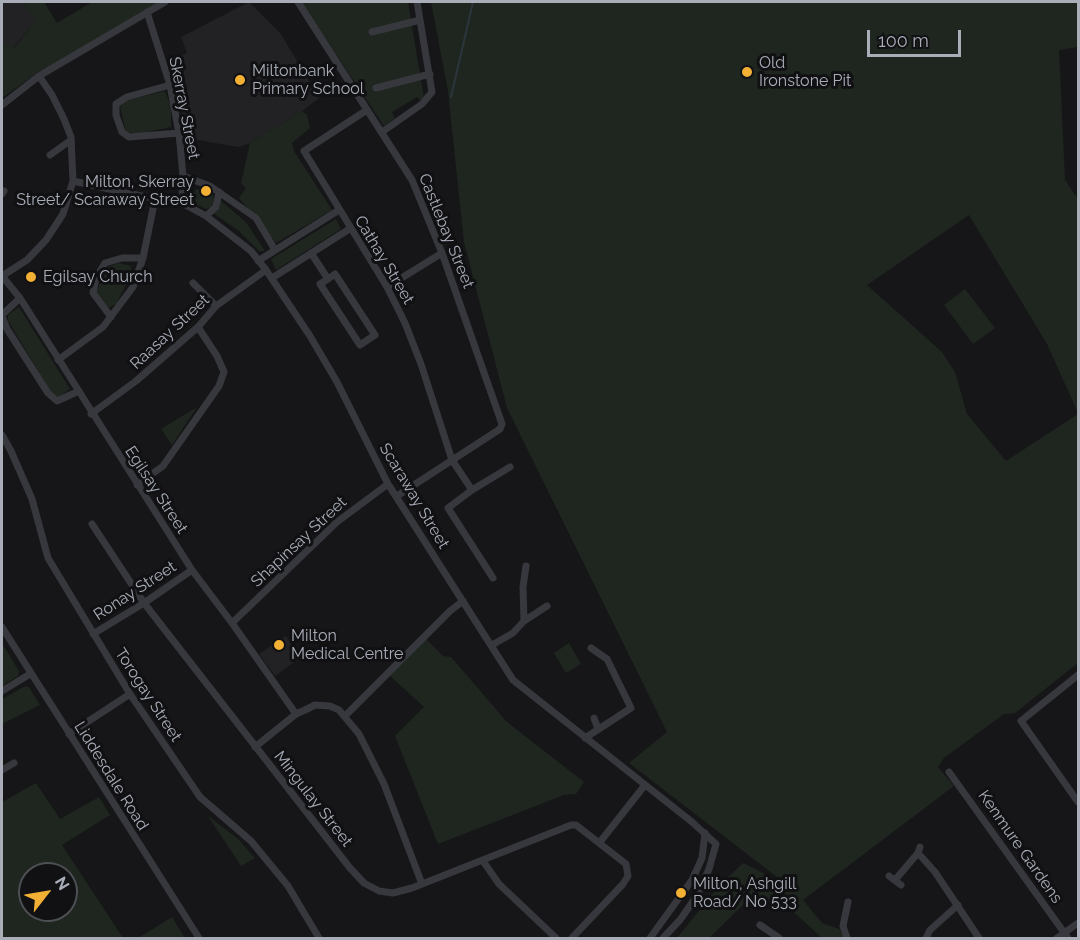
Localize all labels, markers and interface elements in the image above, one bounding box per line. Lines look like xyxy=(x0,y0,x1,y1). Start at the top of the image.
scale bar xyxy=(870,18,964,56)
text: 100 m xyxy=(878,30,929,51)
place label: Old Ironstone Pit xyxy=(759,53,851,91)
street label: Skerray Street xyxy=(165,55,203,161)
place label: Miltonbank Primary School xyxy=(252,61,364,99)
marker: Old Ironstone Pit xyxy=(740,65,754,79)
marker: Miltonbank Primary School xyxy=(233,73,247,87)
street label: Castlebay Street xyxy=(414,171,478,291)
place label: Milton, Skerray Street/ Scaraway Street xyxy=(16,172,194,210)
marker: Milton, Skerray Street/ Scaraway Street xyxy=(199,184,213,198)
street label: Cathay Street xyxy=(350,212,418,308)
place label: Egilsay Church xyxy=(43,267,152,287)
marker: Egilsay Church xyxy=(24,270,38,284)
street label: Raasay Street xyxy=(126,291,214,373)
street label: Scaraway Street xyxy=(375,440,453,552)
street label: Egilsay Street xyxy=(121,443,191,537)
street label: Shapinsay Street xyxy=(247,493,351,591)
street label: Ronay Street xyxy=(90,557,180,625)
place label: Milton Medical Centre xyxy=(291,626,403,664)
marker: Milton Medical Centre xyxy=(272,638,286,652)
street label: Torogay Street xyxy=(111,645,185,745)
street label: Liddesdale Road xyxy=(70,718,152,834)
street label: Mingulay Street xyxy=(270,747,356,851)
street label: Kenmure Gardens xyxy=(974,787,1066,907)
north arrow xyxy=(18,862,78,922)
text: N xyxy=(51,873,73,894)
place label: Milton, Ashgill Road/ No 533 xyxy=(693,874,797,912)
marker: Milton, Ashgill Road/ No 533 xyxy=(674,886,688,900)

